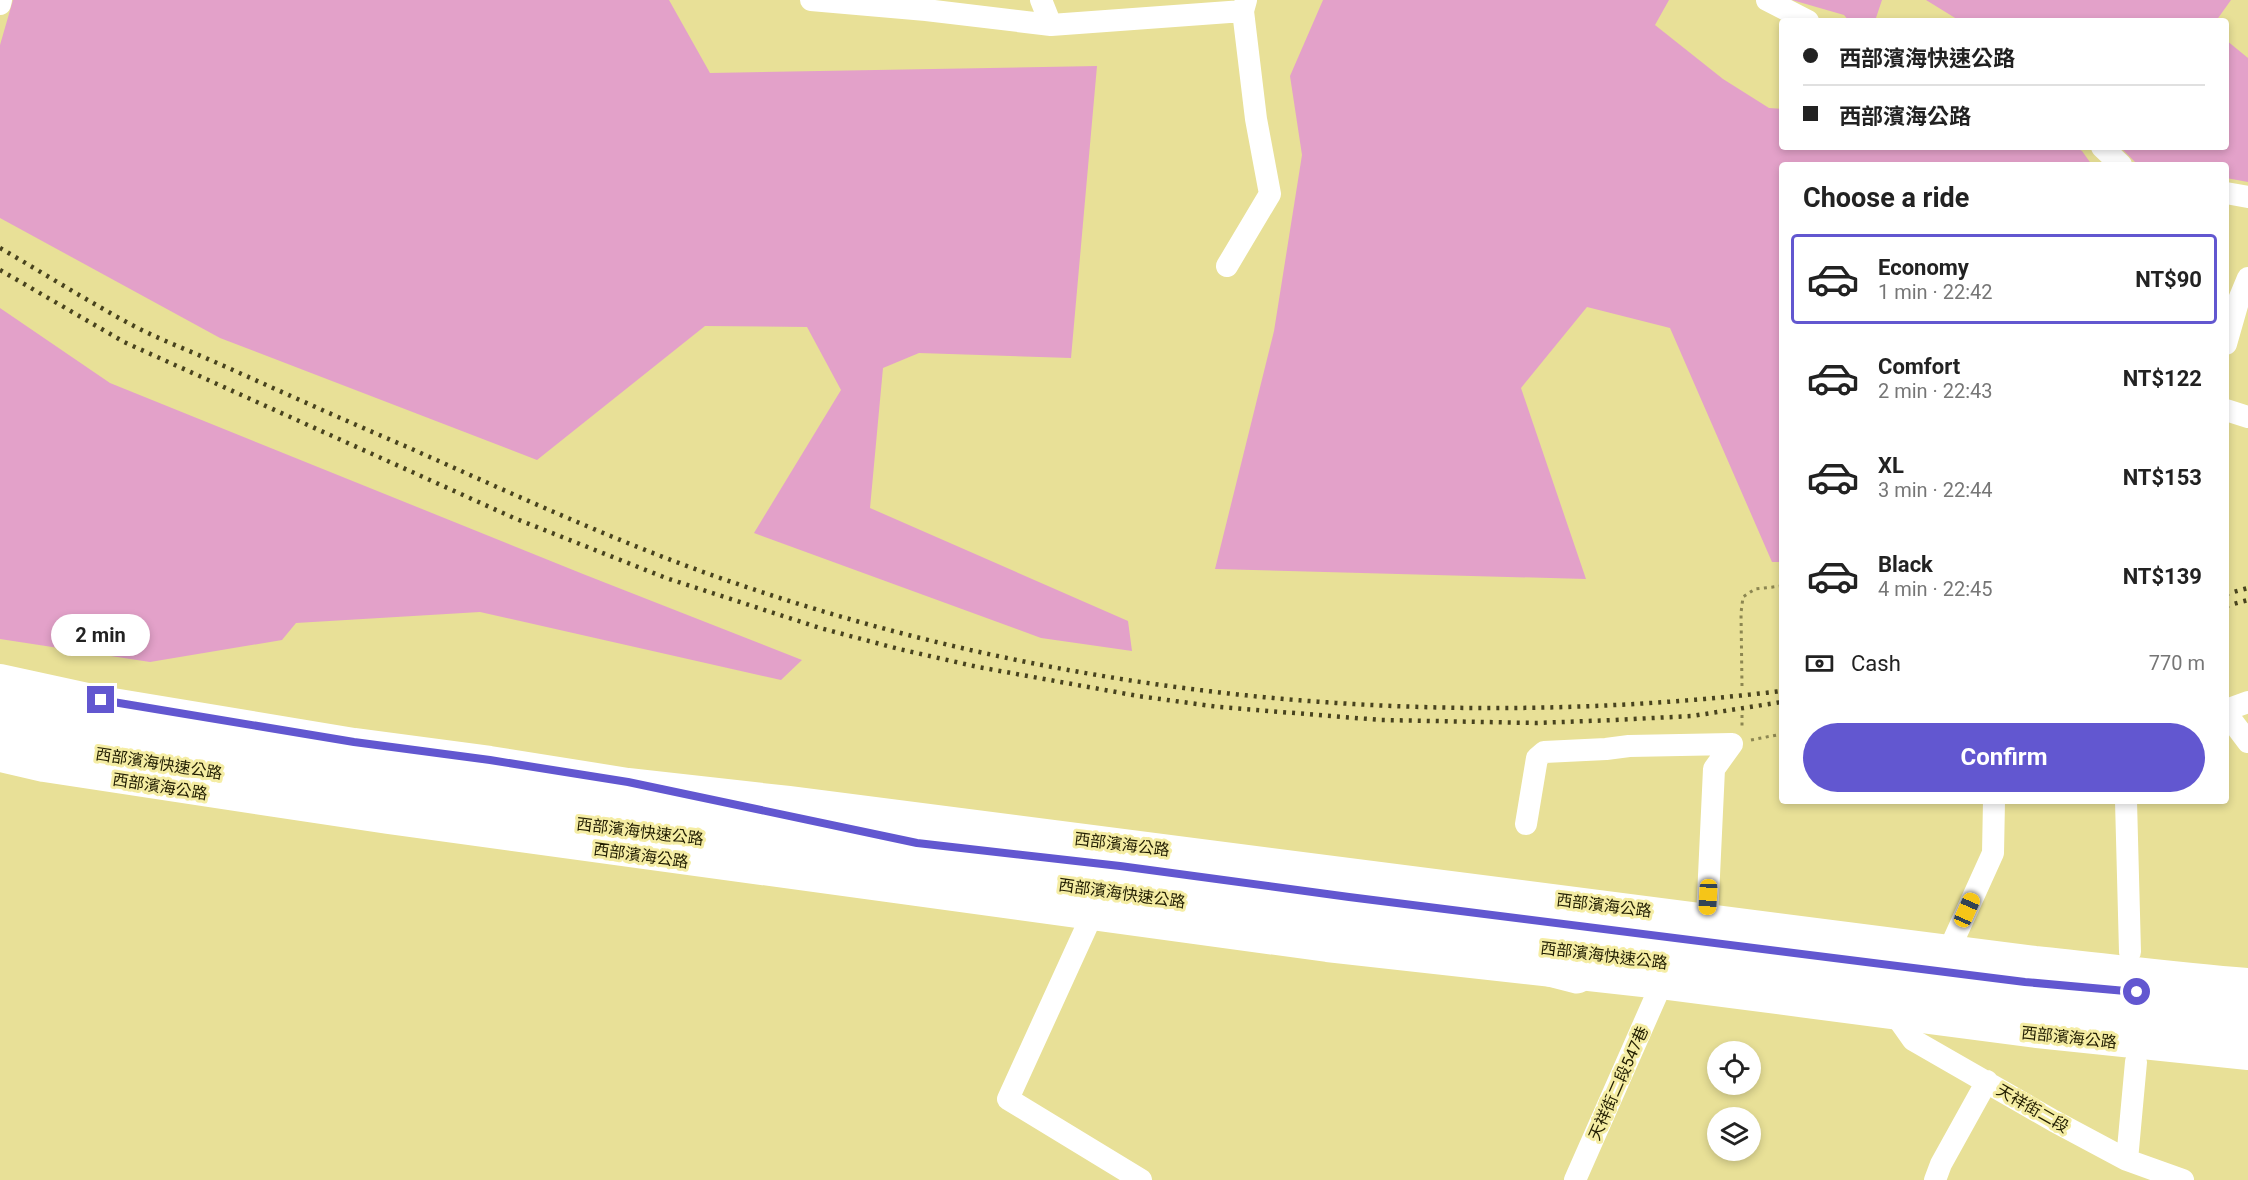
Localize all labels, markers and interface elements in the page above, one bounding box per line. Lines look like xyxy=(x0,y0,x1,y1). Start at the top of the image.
text: 西部濱海快速公路 xyxy=(1839,46,2015,71)
text: 西部濱海公路 xyxy=(1839,104,1971,129)
text: Choose a ride xyxy=(1803,182,1969,214)
icon: car xyxy=(1806,252,1860,306)
text: Economy xyxy=(1878,255,1969,280)
text: NT$90 xyxy=(2135,267,2202,292)
text: 1 min · 22:42 xyxy=(1878,280,1993,304)
icon: car xyxy=(1806,351,1860,405)
text: Comfort xyxy=(1878,354,1960,379)
text: NT$122 xyxy=(2123,366,2202,391)
text: 2 min · 22:43 xyxy=(1878,379,1993,403)
icon: car xyxy=(1806,450,1860,504)
text: XL xyxy=(1878,453,1904,478)
text: NT$153 xyxy=(2123,465,2202,490)
text: 3 min · 22:44 xyxy=(1878,478,1993,502)
icon: car xyxy=(1806,549,1860,603)
text: Black xyxy=(1878,552,1933,577)
text: NT$139 xyxy=(2123,564,2202,589)
text: 4 min · 22:45 xyxy=(1878,577,1993,601)
callout: 2 min xyxy=(51,613,150,655)
text: 2 min xyxy=(75,623,126,647)
icon: cash xyxy=(1803,647,1836,680)
text: Cash xyxy=(1851,651,1901,676)
text: 770 m xyxy=(2149,651,2205,675)
route end xyxy=(87,686,114,713)
button: Confirm xyxy=(1803,723,2205,792)
street label: 西部濱海快速公路 xyxy=(94,744,224,783)
street label: 西部濱海公路 xyxy=(111,770,209,803)
street label: 西部濱海快速公路 xyxy=(575,814,705,849)
street label: 西部濱海公路 xyxy=(1073,829,1171,860)
street label: 西部濱海公路 xyxy=(592,839,690,872)
street label: 西部濱海快速公路 xyxy=(1057,875,1187,912)
car xyxy=(1698,879,1718,915)
street label: 西部濱海公路 xyxy=(1555,890,1653,921)
car xyxy=(1951,890,1983,930)
street label: 西部濱海快速公路 xyxy=(1539,938,1669,973)
route start xyxy=(2123,978,2150,1005)
street label: 天祥街二段547巷 xyxy=(1585,1023,1652,1143)
street label: 西部濱海公路 xyxy=(2020,1023,2118,1052)
map controls xyxy=(1707,1041,1761,1161)
button: locate xyxy=(1707,1041,1761,1095)
street label: 天祥街二段 xyxy=(1993,1080,2072,1137)
button: layers xyxy=(1707,1107,1761,1161)

